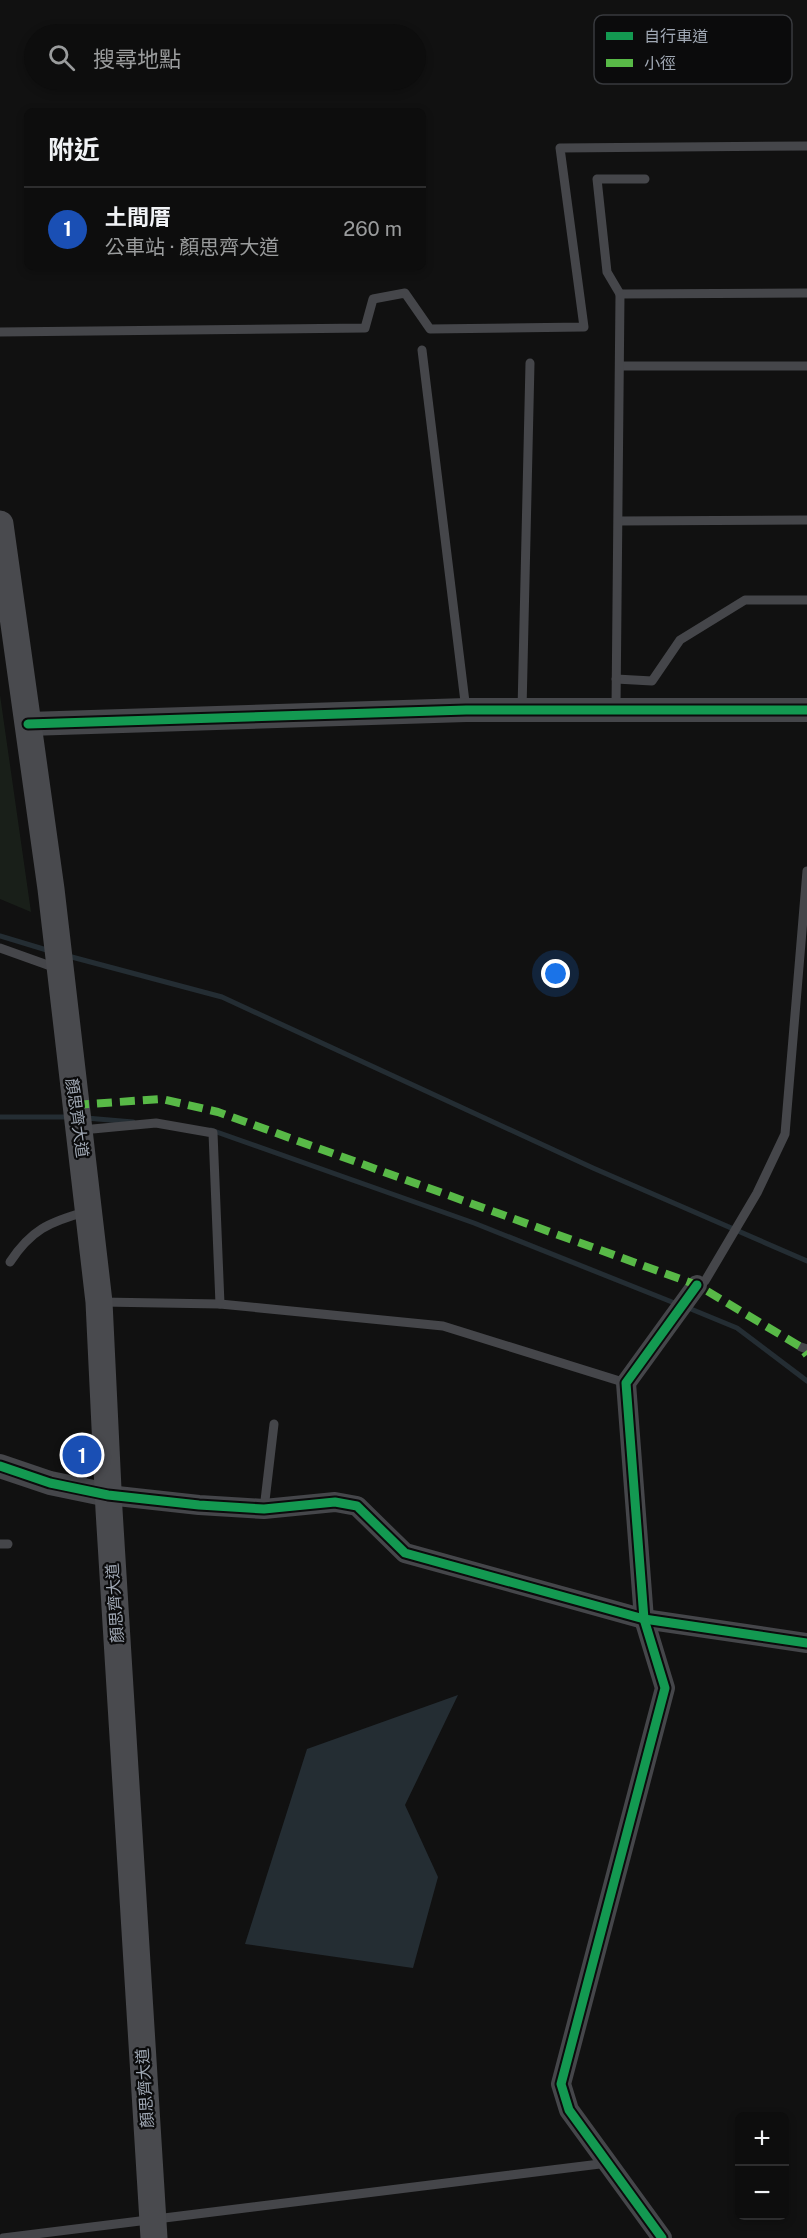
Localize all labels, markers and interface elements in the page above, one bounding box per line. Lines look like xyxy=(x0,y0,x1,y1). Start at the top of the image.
legend xyxy=(594,15,792,84)
search box xyxy=(24,24,426,90)
text: 自行車道 xyxy=(644,27,708,46)
icon: search xyxy=(45,41,78,74)
text: 搜尋地點 xyxy=(93,46,181,72)
text: 小徑 xyxy=(644,54,676,73)
text: 附近 xyxy=(48,134,100,165)
text: 土間厝 xyxy=(105,204,171,230)
text: 1 xyxy=(63,217,72,241)
text: 260 m xyxy=(343,217,402,241)
text: 公車站 · 顏思齊大道 xyxy=(105,235,279,259)
your location xyxy=(541,959,570,988)
street label: 顏思齊大道 xyxy=(62,1077,92,1159)
pin: 1 xyxy=(62,1432,101,1478)
street label: 顏思齊大道 xyxy=(103,1562,127,1644)
street label: 顏思齊大道 xyxy=(133,2047,157,2129)
map controls xyxy=(735,2112,789,2220)
button: + xyxy=(735,2112,789,2166)
button: − xyxy=(735,2166,789,2220)

